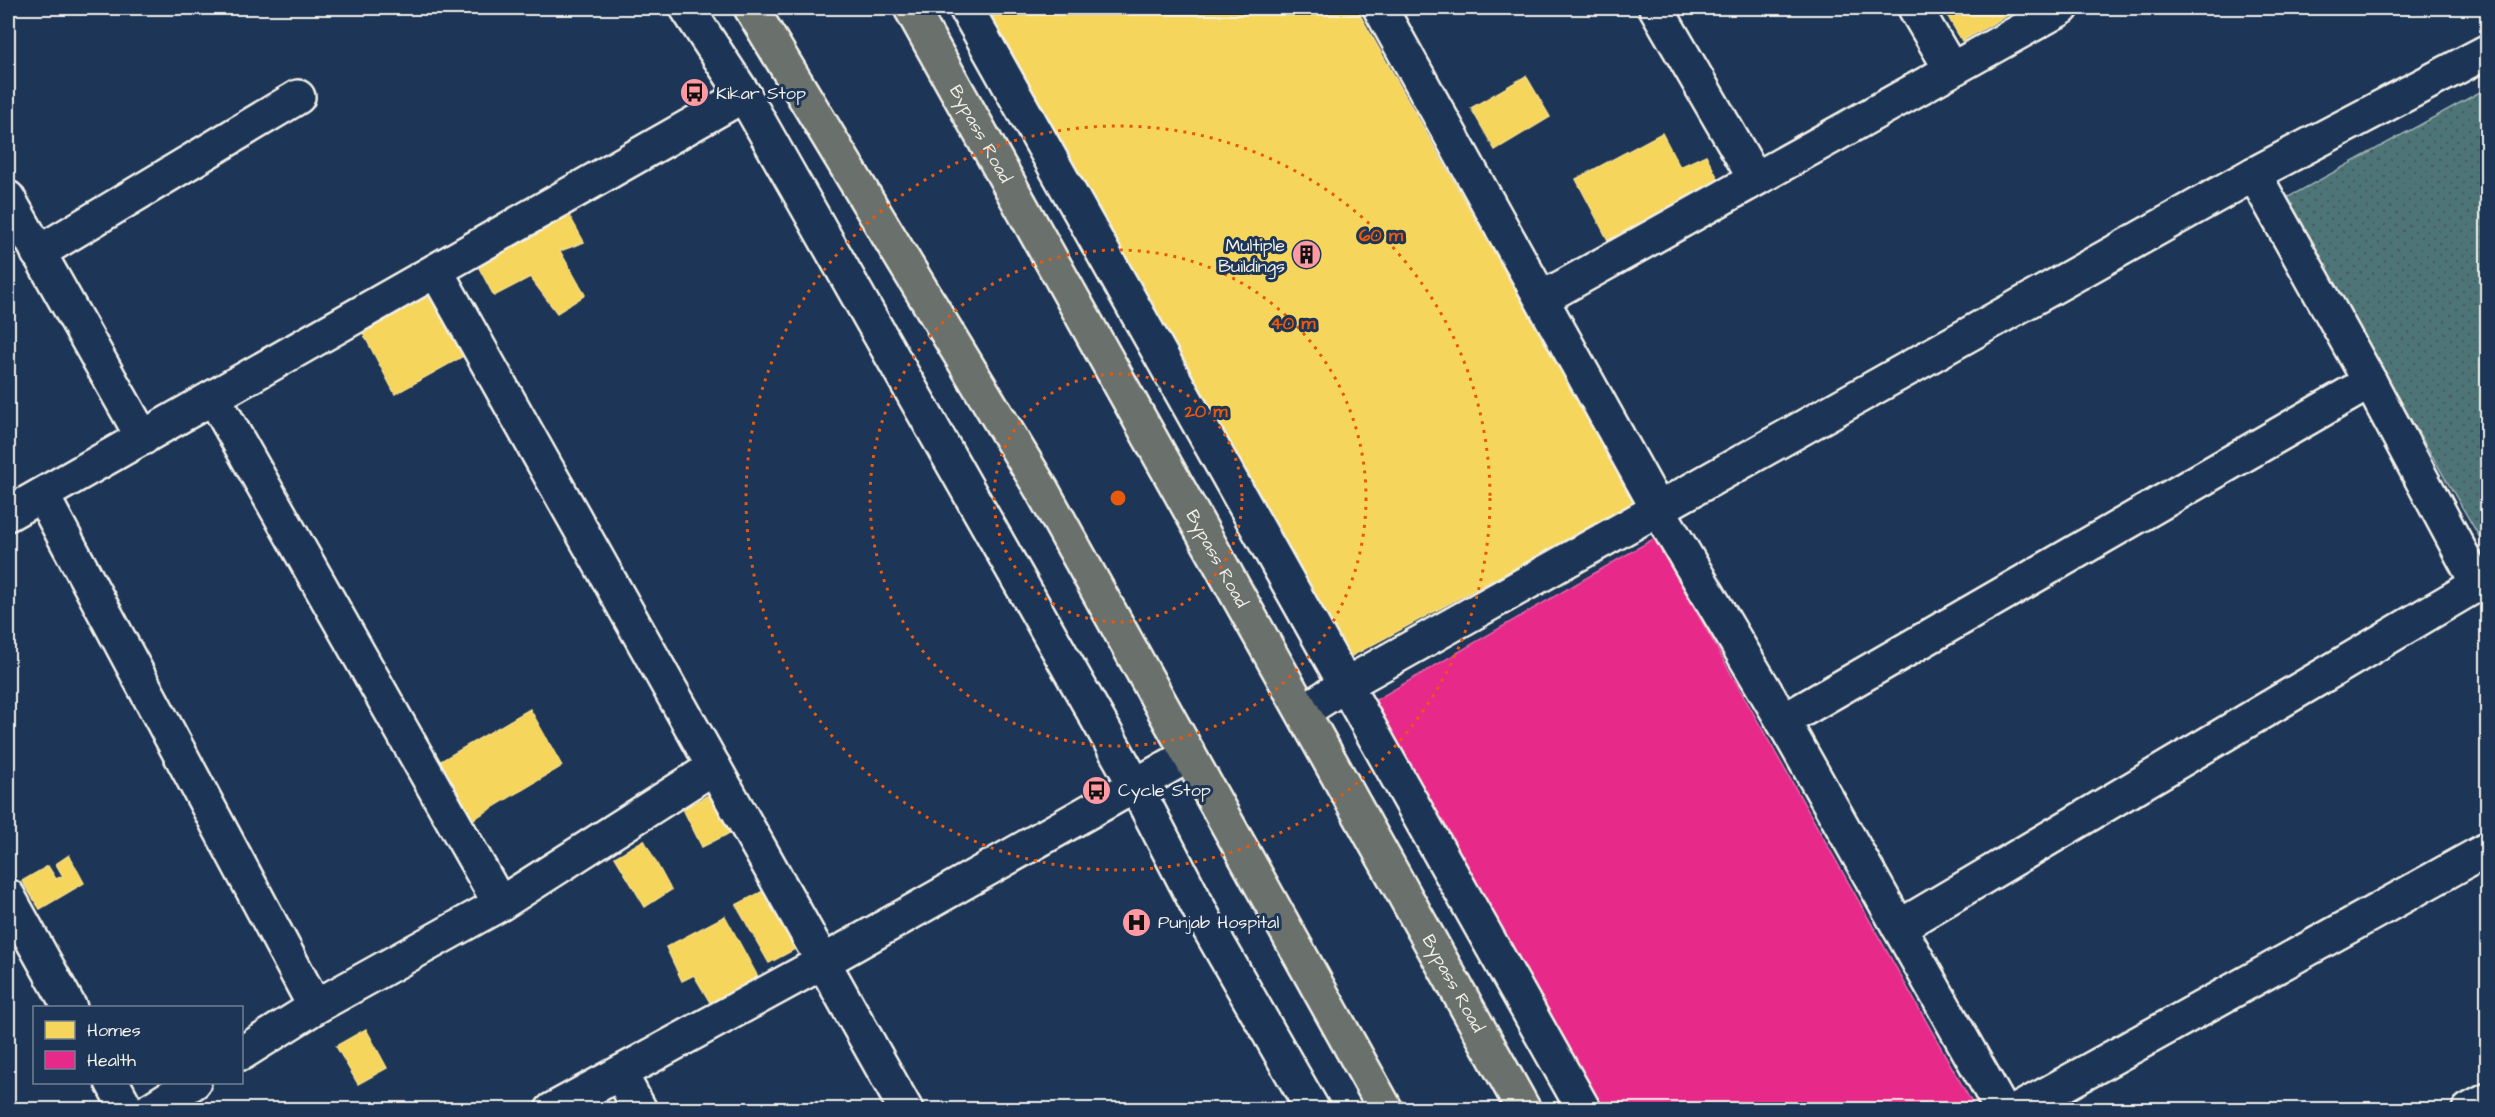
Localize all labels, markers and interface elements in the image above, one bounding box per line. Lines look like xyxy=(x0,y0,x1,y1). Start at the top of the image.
bus stop icon: Kikar Stop xyxy=(679,77,711,109)
place label: Kikar Stop xyxy=(716,81,806,106)
street label: Bypass Road xyxy=(943,81,1018,188)
text: 60 m xyxy=(1359,223,1404,248)
place label: Multiple Buildings xyxy=(1218,233,1285,280)
building icon: Multiple Buildings xyxy=(1290,239,1322,271)
text: 40 m xyxy=(1271,311,1316,336)
text: 20 m xyxy=(1184,399,1228,424)
centre of rings xyxy=(1108,488,1128,508)
street label: Bypass Road xyxy=(1180,505,1254,612)
bus stop icon: Cycle Stop xyxy=(1081,774,1113,806)
place label: Cycle Stop xyxy=(1118,778,1211,804)
hospital icon: Punjab Hospital xyxy=(1121,906,1153,938)
place label: Punjab Hospital xyxy=(1158,910,1280,935)
street label: Bypass Road xyxy=(1416,930,1490,1037)
legend xyxy=(33,1006,243,1084)
text: Homes xyxy=(87,1018,141,1043)
text: Health xyxy=(87,1048,136,1073)

